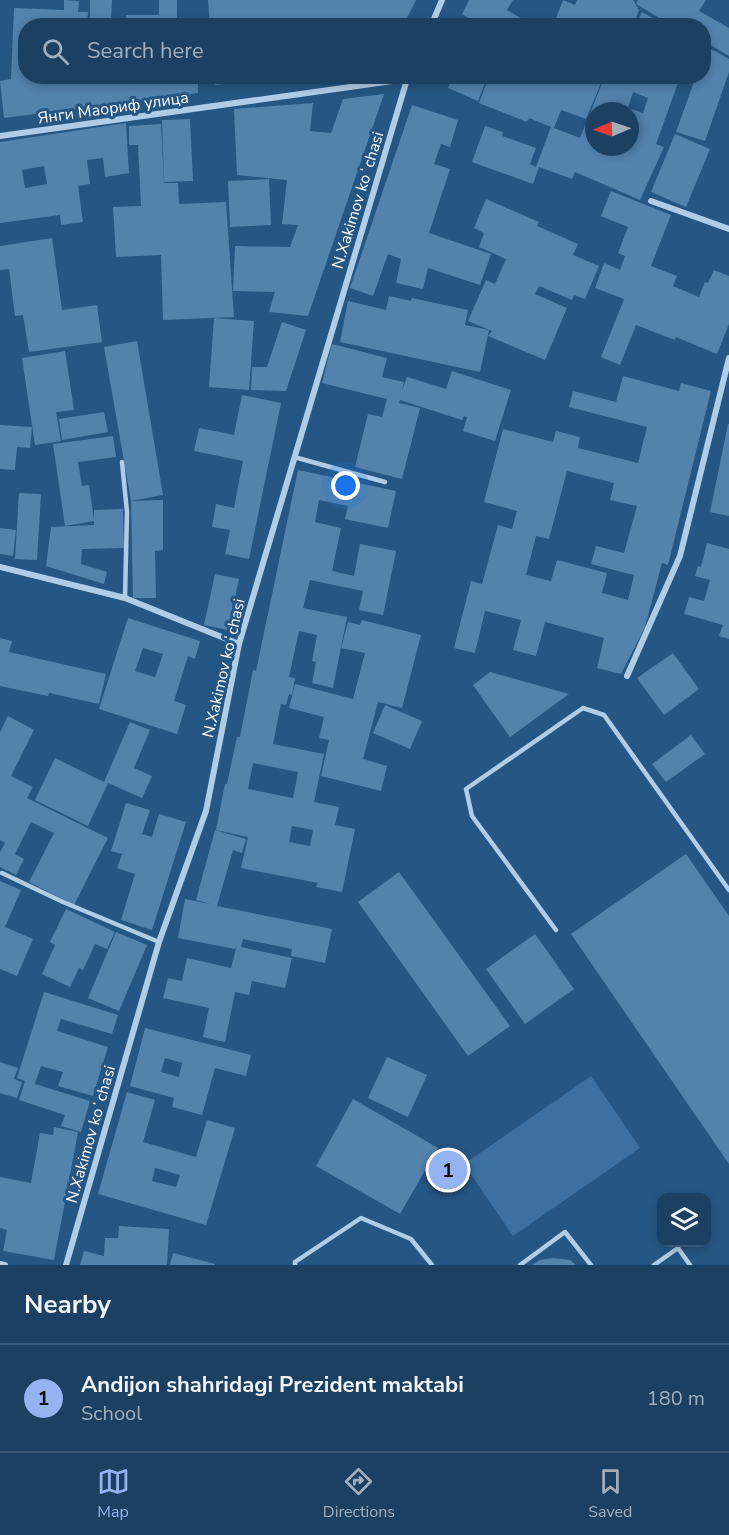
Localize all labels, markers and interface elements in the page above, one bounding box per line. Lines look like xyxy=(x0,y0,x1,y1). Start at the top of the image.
search box xyxy=(18,18,711,84)
icon: search xyxy=(39,35,72,68)
text: Search here xyxy=(87,36,204,66)
street label: Янги Маориф улица xyxy=(36,87,190,129)
north arrow xyxy=(585,102,639,156)
street label: N.Xakimov koʻchasi xyxy=(327,129,389,271)
your location xyxy=(331,471,360,500)
street label: N.Xakimov koʻchasi xyxy=(197,596,251,740)
street label: N.Xakimov koʻchasi xyxy=(61,1063,121,1206)
pin: 1 xyxy=(428,1148,468,1192)
map controls xyxy=(657,1193,711,1247)
button: layers xyxy=(657,1193,711,1247)
text: Nearby xyxy=(24,1287,111,1322)
text: Andijon shahridagi Prezident maktabi xyxy=(81,1370,464,1400)
text: 1 xyxy=(38,1385,50,1412)
text: 180 m xyxy=(647,1385,705,1412)
text: School xyxy=(81,1400,142,1427)
tab: Map xyxy=(97,1465,130,1523)
tab: Directions xyxy=(323,1465,395,1523)
tab: Saved xyxy=(588,1465,632,1523)

